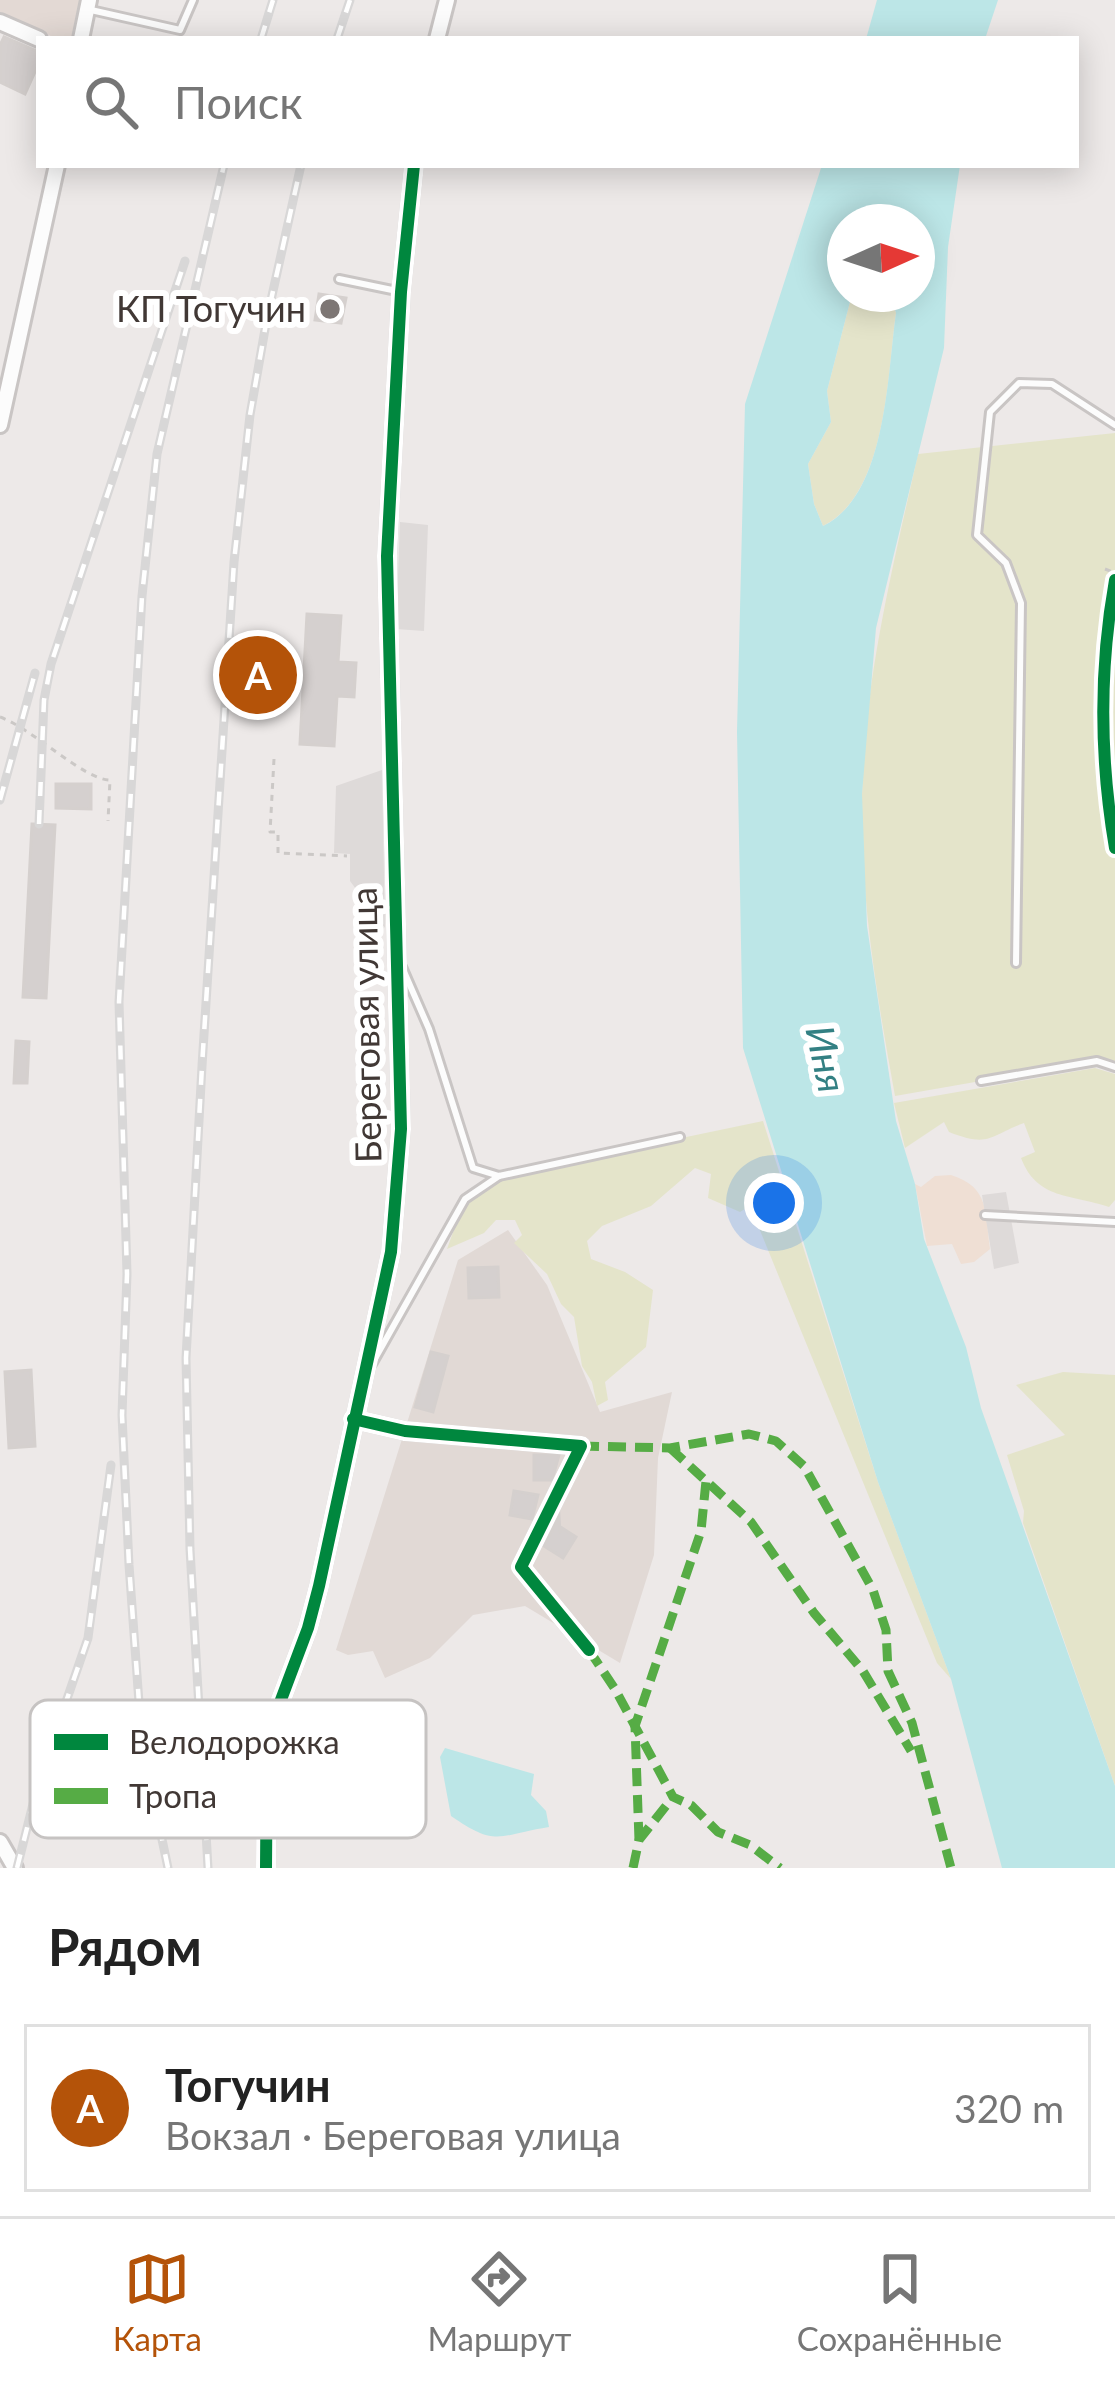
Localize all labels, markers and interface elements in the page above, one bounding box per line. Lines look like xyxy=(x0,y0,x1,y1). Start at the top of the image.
search box xyxy=(36,36,1079,168)
icon: search xyxy=(78,69,144,135)
text: Поиск xyxy=(174,75,303,129)
north arrow xyxy=(827,204,935,312)
place label: КП Тогучин xyxy=(116,286,306,330)
marker: КП Тогучин xyxy=(317,296,343,322)
pin: A xyxy=(219,630,297,720)
street label: Береговая улица xyxy=(341,887,389,1163)
water label: Иня xyxy=(797,1021,856,1097)
your location xyxy=(744,1173,804,1233)
legend xyxy=(30,1700,426,1838)
text: Велодорожка xyxy=(129,1721,340,1761)
text: Тропа xyxy=(129,1775,217,1815)
text: Рядом xyxy=(48,1916,202,1977)
text: Тогучин xyxy=(165,2058,331,2112)
text: A xyxy=(76,2085,104,2131)
text: 320 m xyxy=(954,2085,1064,2131)
text: Вокзал · Береговая улица xyxy=(165,2112,621,2158)
tab: Карта xyxy=(113,2246,202,2358)
tab: Маршрут xyxy=(427,2246,571,2358)
tab: Сохранённые xyxy=(797,2246,1002,2358)

